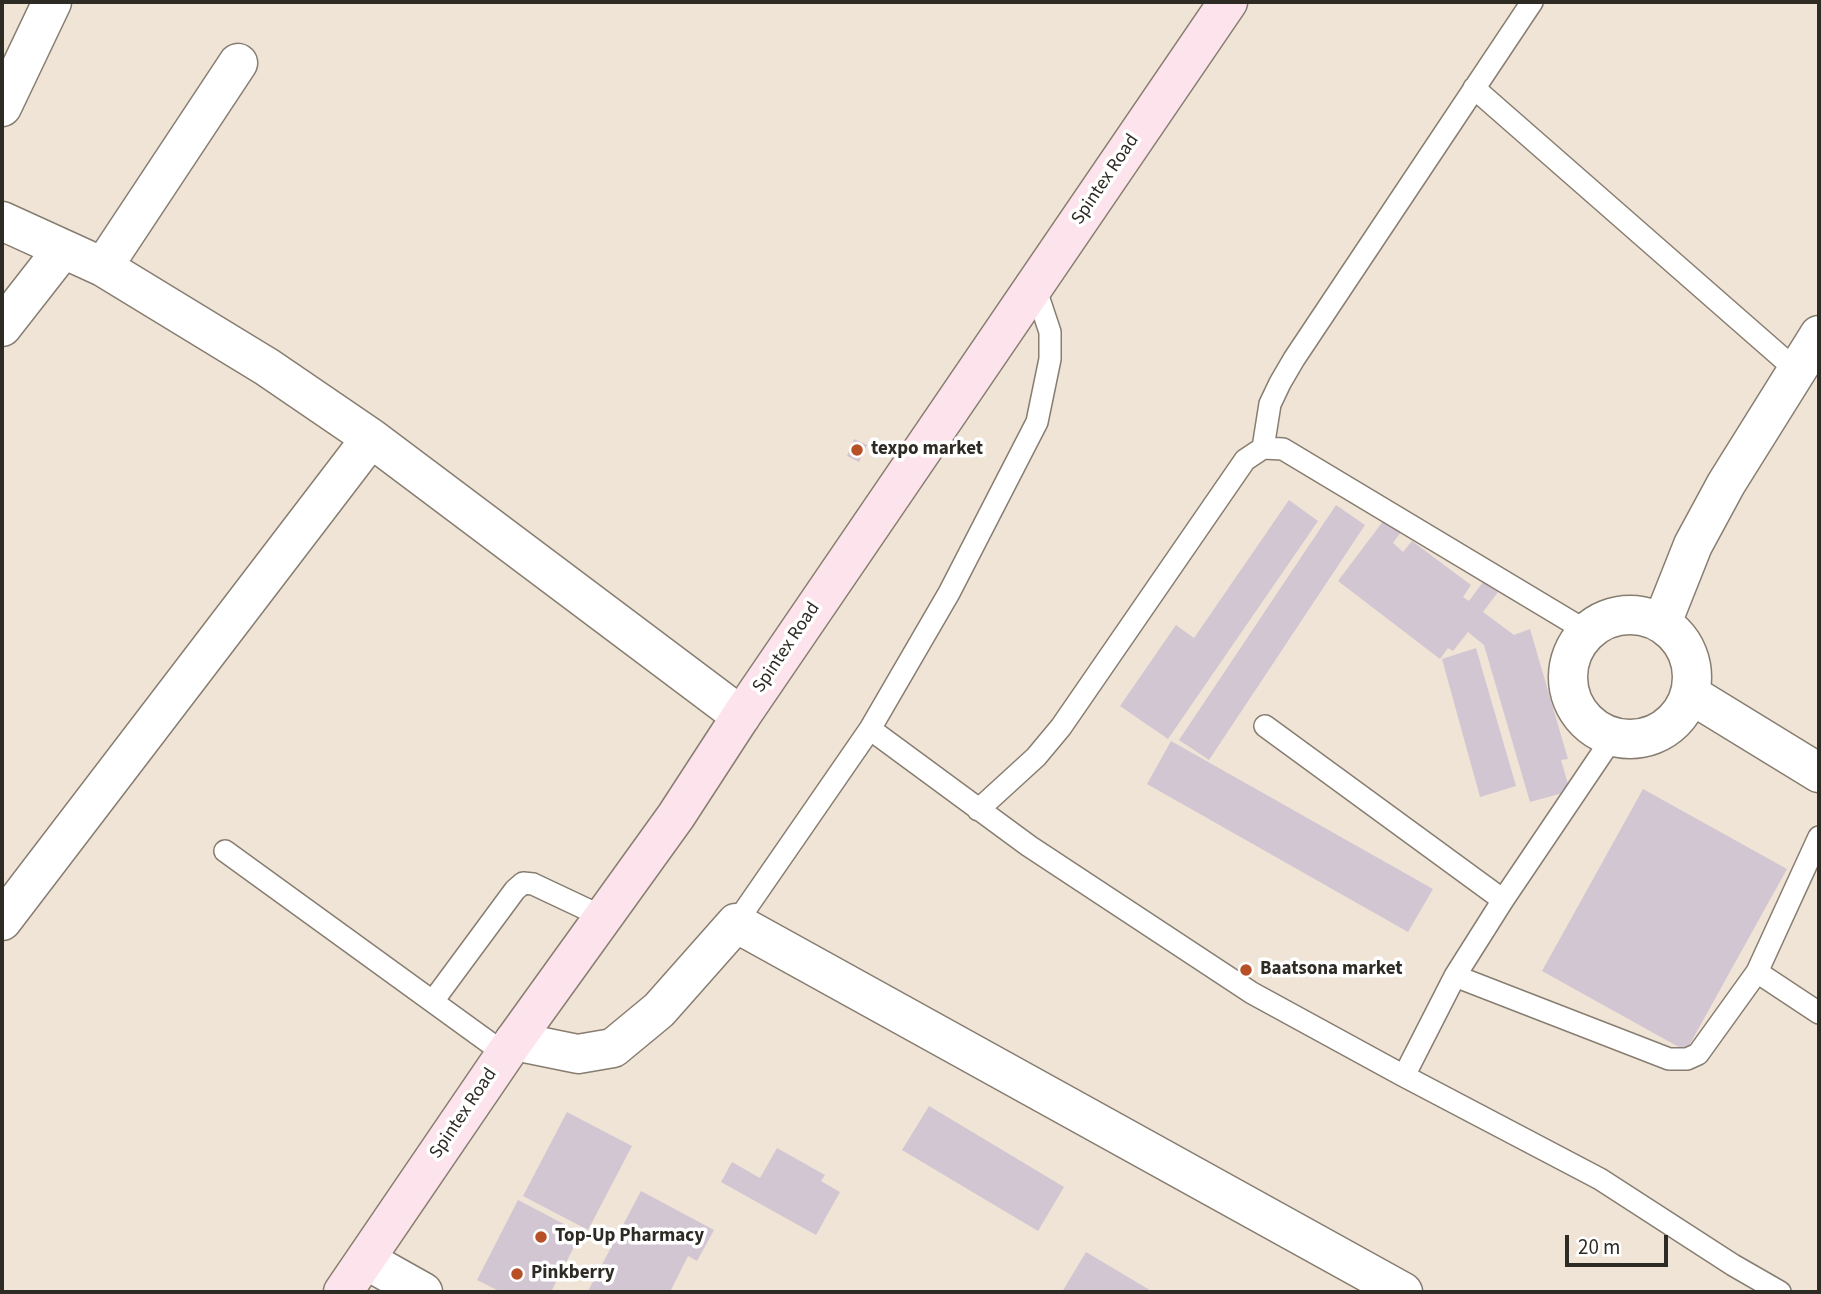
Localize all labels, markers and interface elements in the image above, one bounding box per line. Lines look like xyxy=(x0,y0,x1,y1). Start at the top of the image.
street label: Spintex Road xyxy=(1067,130,1145,230)
place label: texpo market xyxy=(871,439,983,461)
marker: texpo market xyxy=(849,442,865,458)
street label: Spintex Road xyxy=(748,598,826,698)
place label: Baatsona market xyxy=(1260,959,1403,981)
marker: Baatsona market xyxy=(1238,962,1254,978)
street label: Spintex Road xyxy=(425,1064,503,1164)
scale bar xyxy=(1569,1220,1672,1264)
place label: Top-Up Pharmacy xyxy=(555,1226,704,1248)
marker: Top-Up Pharmacy xyxy=(533,1229,549,1245)
text: 20 m xyxy=(1578,1232,1620,1262)
place label: Pinkberry xyxy=(531,1263,615,1285)
marker: Pinkberry xyxy=(509,1266,525,1282)

